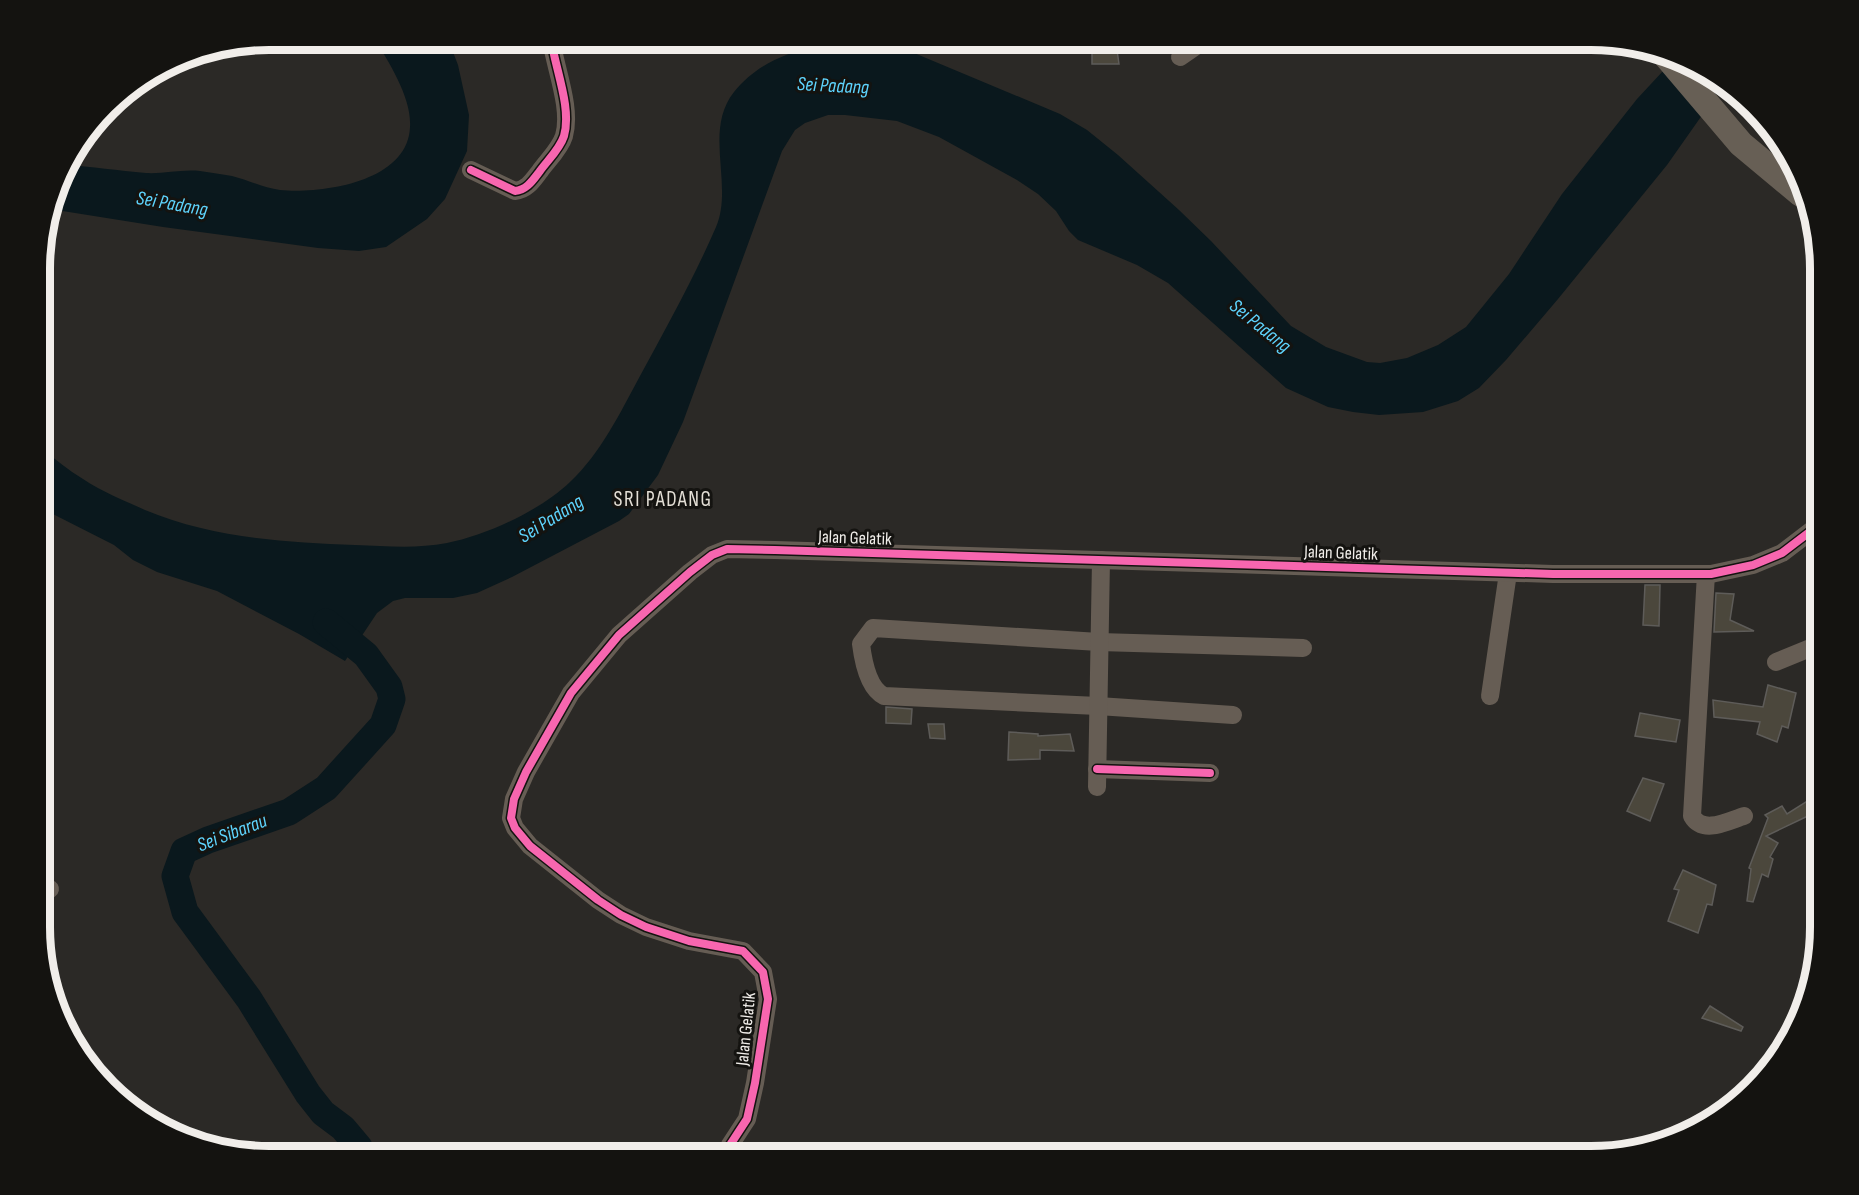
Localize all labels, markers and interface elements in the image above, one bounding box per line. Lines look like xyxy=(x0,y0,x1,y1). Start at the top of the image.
water label: Sei Padang xyxy=(796,72,870,100)
water label: Sei Padang xyxy=(134,186,210,222)
water label: Sei Padang xyxy=(1224,294,1296,358)
district label: SRI PADANG xyxy=(614,487,712,512)
water label: Sei Padang xyxy=(514,490,588,548)
street label: Jalan Gelatik xyxy=(817,526,892,550)
street label: Jalan Gelatik xyxy=(1303,541,1378,565)
water label: Sei Sibarau xyxy=(194,808,271,857)
street label: Jalan Gelatik xyxy=(732,991,760,1068)

